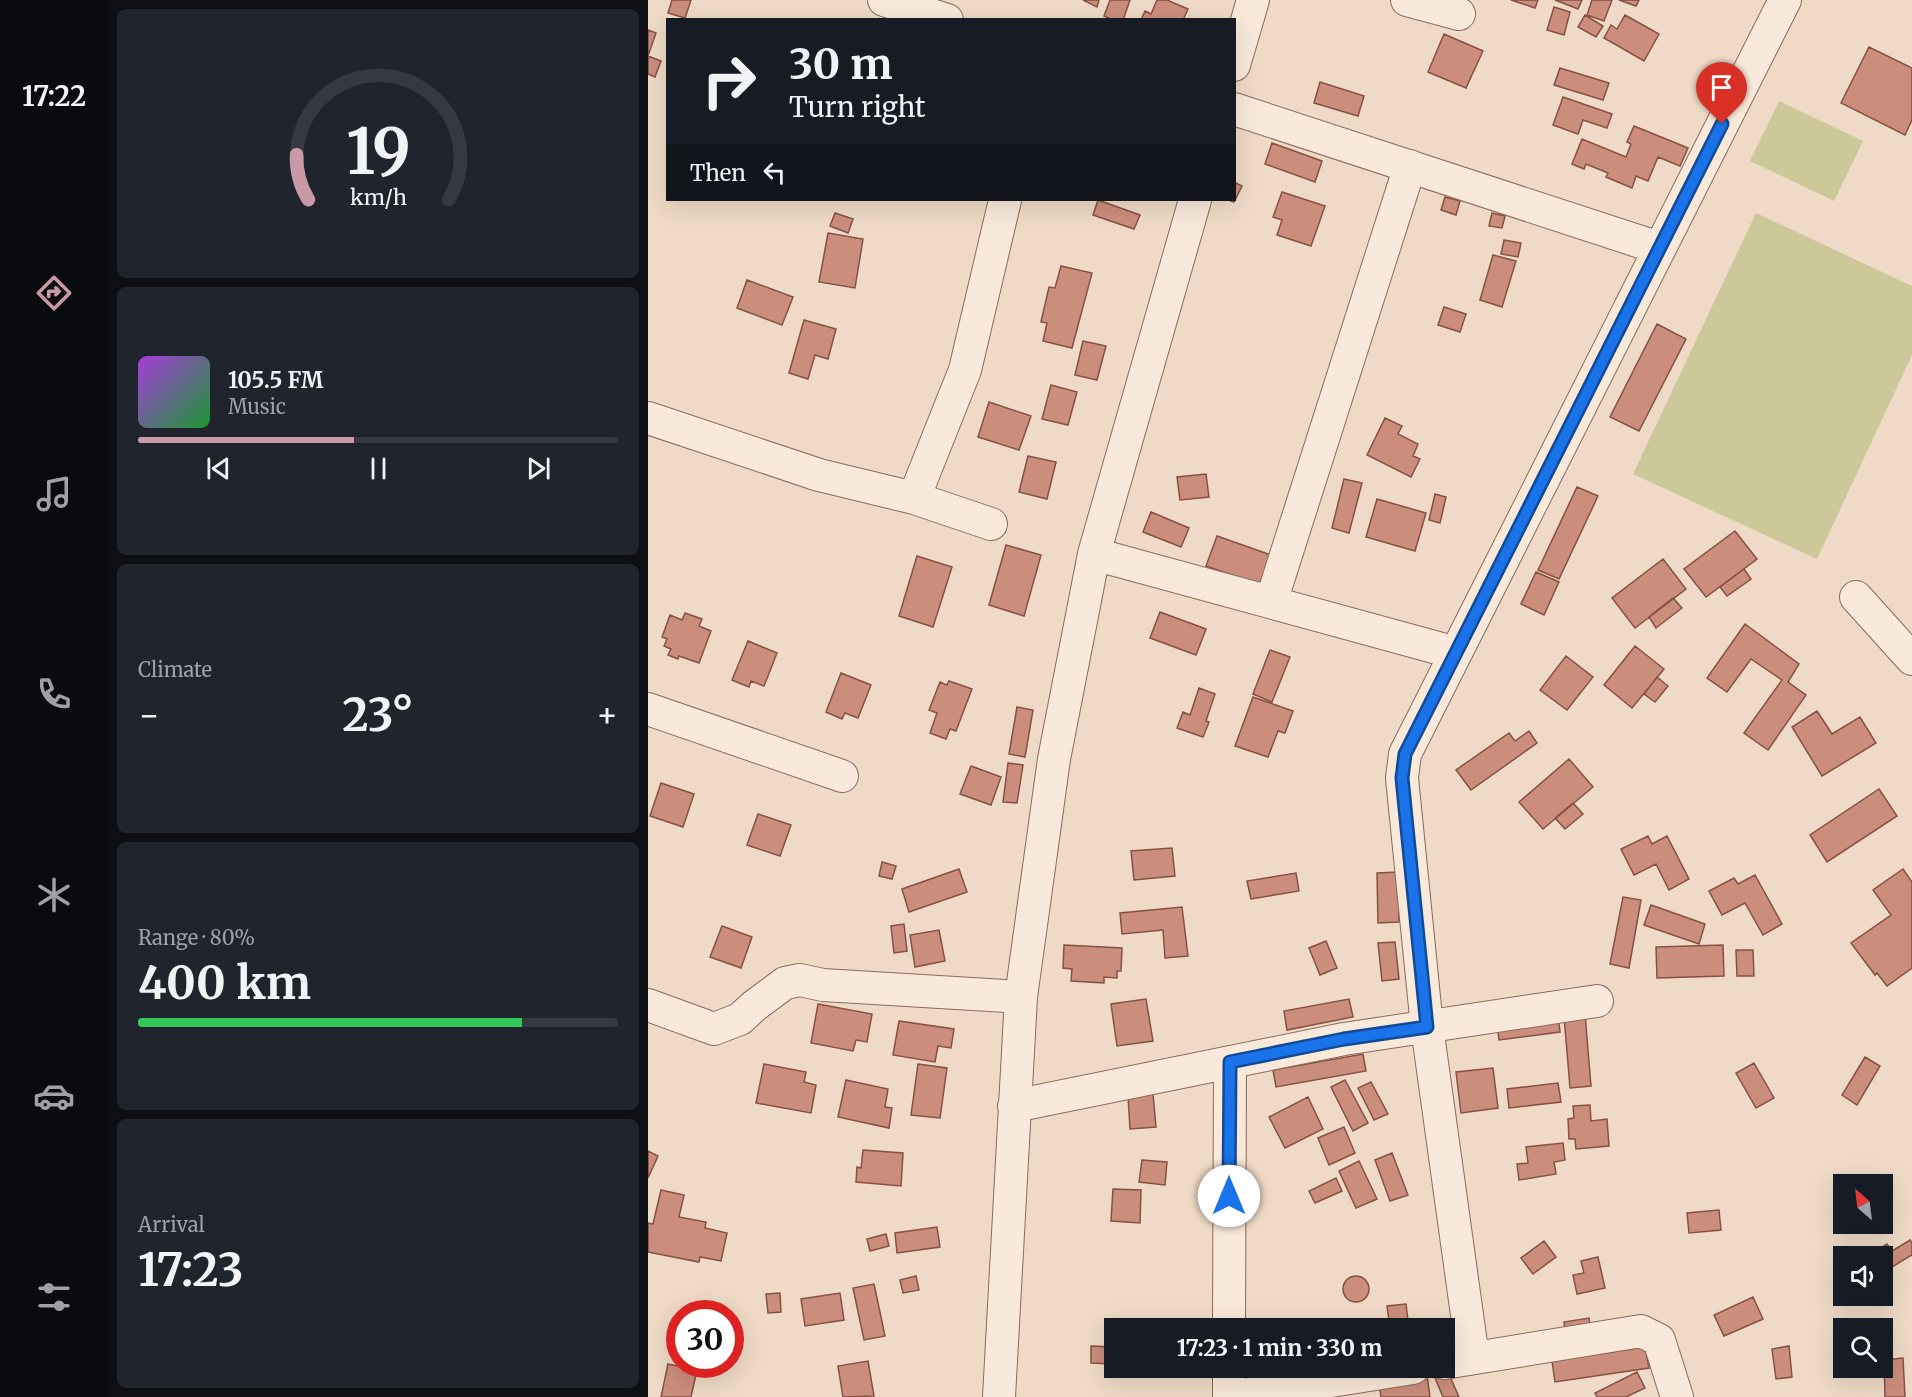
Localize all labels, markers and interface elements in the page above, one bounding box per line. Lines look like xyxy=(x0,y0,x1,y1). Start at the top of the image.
text: 30 m xyxy=(789,38,893,90)
icon: right xyxy=(690,42,768,120)
pin xyxy=(1696,62,1747,124)
icon: arrive xyxy=(1705,71,1738,104)
text: 17:22 xyxy=(22,79,86,113)
text: Turn right xyxy=(789,90,926,124)
text: 19 xyxy=(346,113,410,191)
icon: left xyxy=(758,156,791,189)
text: Then xyxy=(690,159,746,187)
text: km/h xyxy=(350,185,406,212)
icon: directions xyxy=(33,272,75,314)
text: 105.5 FM xyxy=(228,366,323,394)
text: Music xyxy=(228,394,286,419)
icon: previous xyxy=(202,452,235,485)
icon: pause xyxy=(362,452,395,485)
icon: next xyxy=(522,452,555,485)
icon: music xyxy=(33,473,75,515)
text: Climate xyxy=(138,657,212,682)
icon: phone xyxy=(33,673,75,715)
text: 23° xyxy=(342,687,414,743)
text: − xyxy=(138,695,160,736)
text: + xyxy=(596,695,618,736)
icon: climate xyxy=(33,874,75,916)
text: Range · 80% xyxy=(138,925,255,950)
text: 400 km xyxy=(138,955,311,1011)
icon: car xyxy=(33,1075,75,1117)
position arrow xyxy=(1197,1164,1261,1228)
north arrow xyxy=(1833,1174,1893,1234)
map controls xyxy=(1833,1174,1893,1378)
text: Arrival xyxy=(138,1212,205,1237)
text: 17:23 xyxy=(138,1242,243,1298)
button: sound xyxy=(1833,1246,1893,1306)
icon: filters xyxy=(33,1276,75,1318)
speed limit sign: 30 xyxy=(666,1300,744,1378)
button: search xyxy=(1833,1318,1893,1378)
text: 17:23 · 1 min · 330 m xyxy=(1177,1334,1382,1362)

